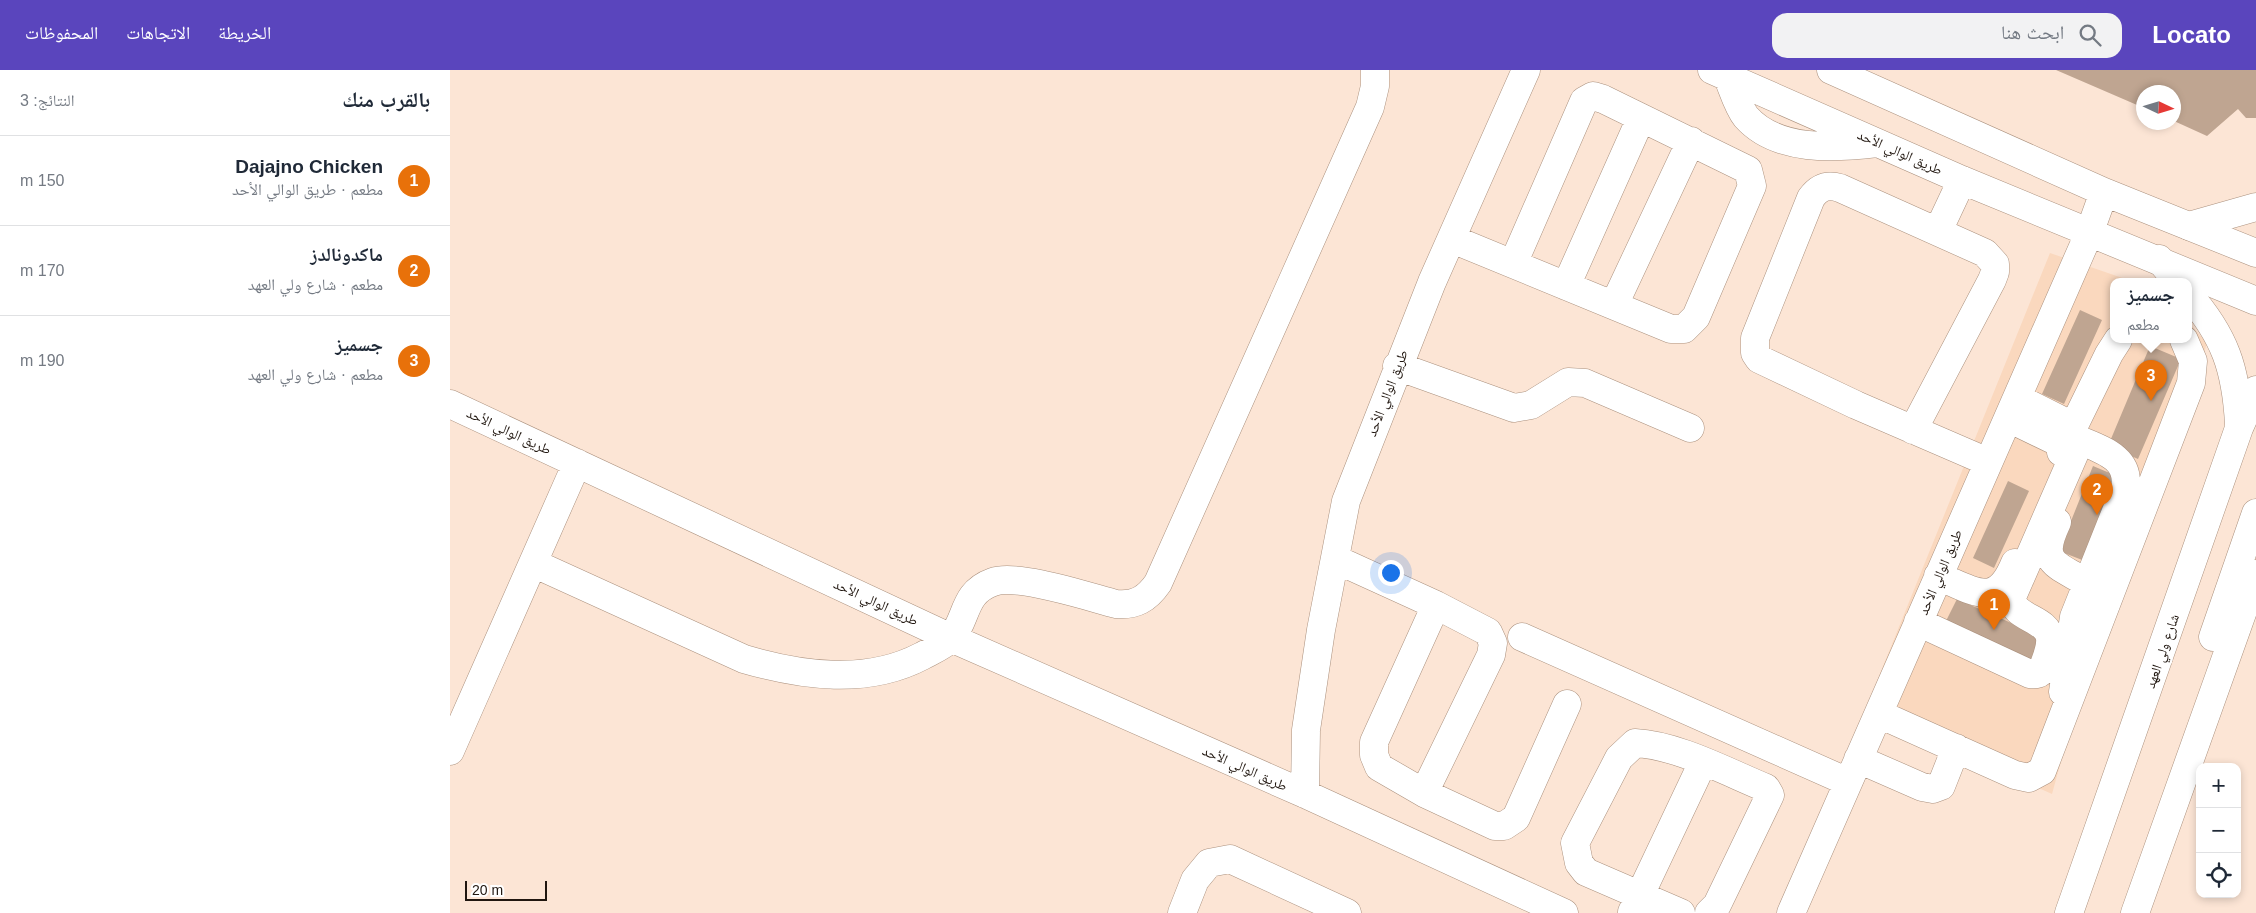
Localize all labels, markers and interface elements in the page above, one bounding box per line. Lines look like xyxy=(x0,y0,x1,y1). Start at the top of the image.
search box xyxy=(1772,13,2122,58)
icon: search xyxy=(2076,21,2104,49)
text: Locato xyxy=(2152,21,2231,48)
text: ابحث هنا xyxy=(2001,22,2064,43)
text: المحفوظات xyxy=(25,23,98,43)
text: الاتجاهات xyxy=(126,23,190,43)
text: الخريطة xyxy=(218,23,271,43)
north arrow xyxy=(2136,85,2181,130)
text: بالقرب منك xyxy=(342,88,430,111)
text: النتائج: 3 xyxy=(20,92,75,109)
street label: طريق الوالي الأحد xyxy=(1854,126,1945,181)
text: Dajajno Chicken xyxy=(235,156,383,177)
text: 150 m xyxy=(20,172,64,189)
text: 1 xyxy=(410,172,418,189)
text: مطعم · طريق الوالي الأحد xyxy=(232,181,383,198)
text: ماكدونالدز xyxy=(310,244,383,265)
text: 170 m xyxy=(20,262,64,279)
text: 2 xyxy=(410,262,418,279)
text: مطعم · شارع ولي العهد xyxy=(248,276,383,293)
popup xyxy=(2110,278,2192,343)
text: جسميز xyxy=(2127,284,2175,305)
text: مطعم xyxy=(2127,316,2160,333)
text: جسميز xyxy=(335,334,383,355)
street label: طريق الوالي الأحد xyxy=(1363,347,1414,440)
text: 190 m xyxy=(20,352,64,369)
text: 3 xyxy=(410,352,418,369)
pin: 3 xyxy=(2135,360,2167,401)
text: مطعم · شارع ولي العهد xyxy=(248,366,383,383)
street label: طريق الوالي الأحد xyxy=(463,404,554,461)
pin: 2 xyxy=(2081,474,2113,515)
street label: طريق الوالي الأحد xyxy=(1915,527,1968,619)
your location xyxy=(1378,560,1404,586)
street label: طريق الوالي الأحد xyxy=(830,575,921,632)
pin: 1 xyxy=(1978,589,2010,630)
street label: شارع ولي العهد xyxy=(2142,612,2186,691)
street label: طريق الوالي الأحد xyxy=(1199,742,1290,797)
map controls xyxy=(2196,763,2241,898)
button: + xyxy=(2196,763,2241,808)
button: − xyxy=(2196,808,2241,853)
button: locate xyxy=(2196,853,2241,898)
scale bar xyxy=(465,878,548,901)
text: 20 m xyxy=(472,882,503,898)

